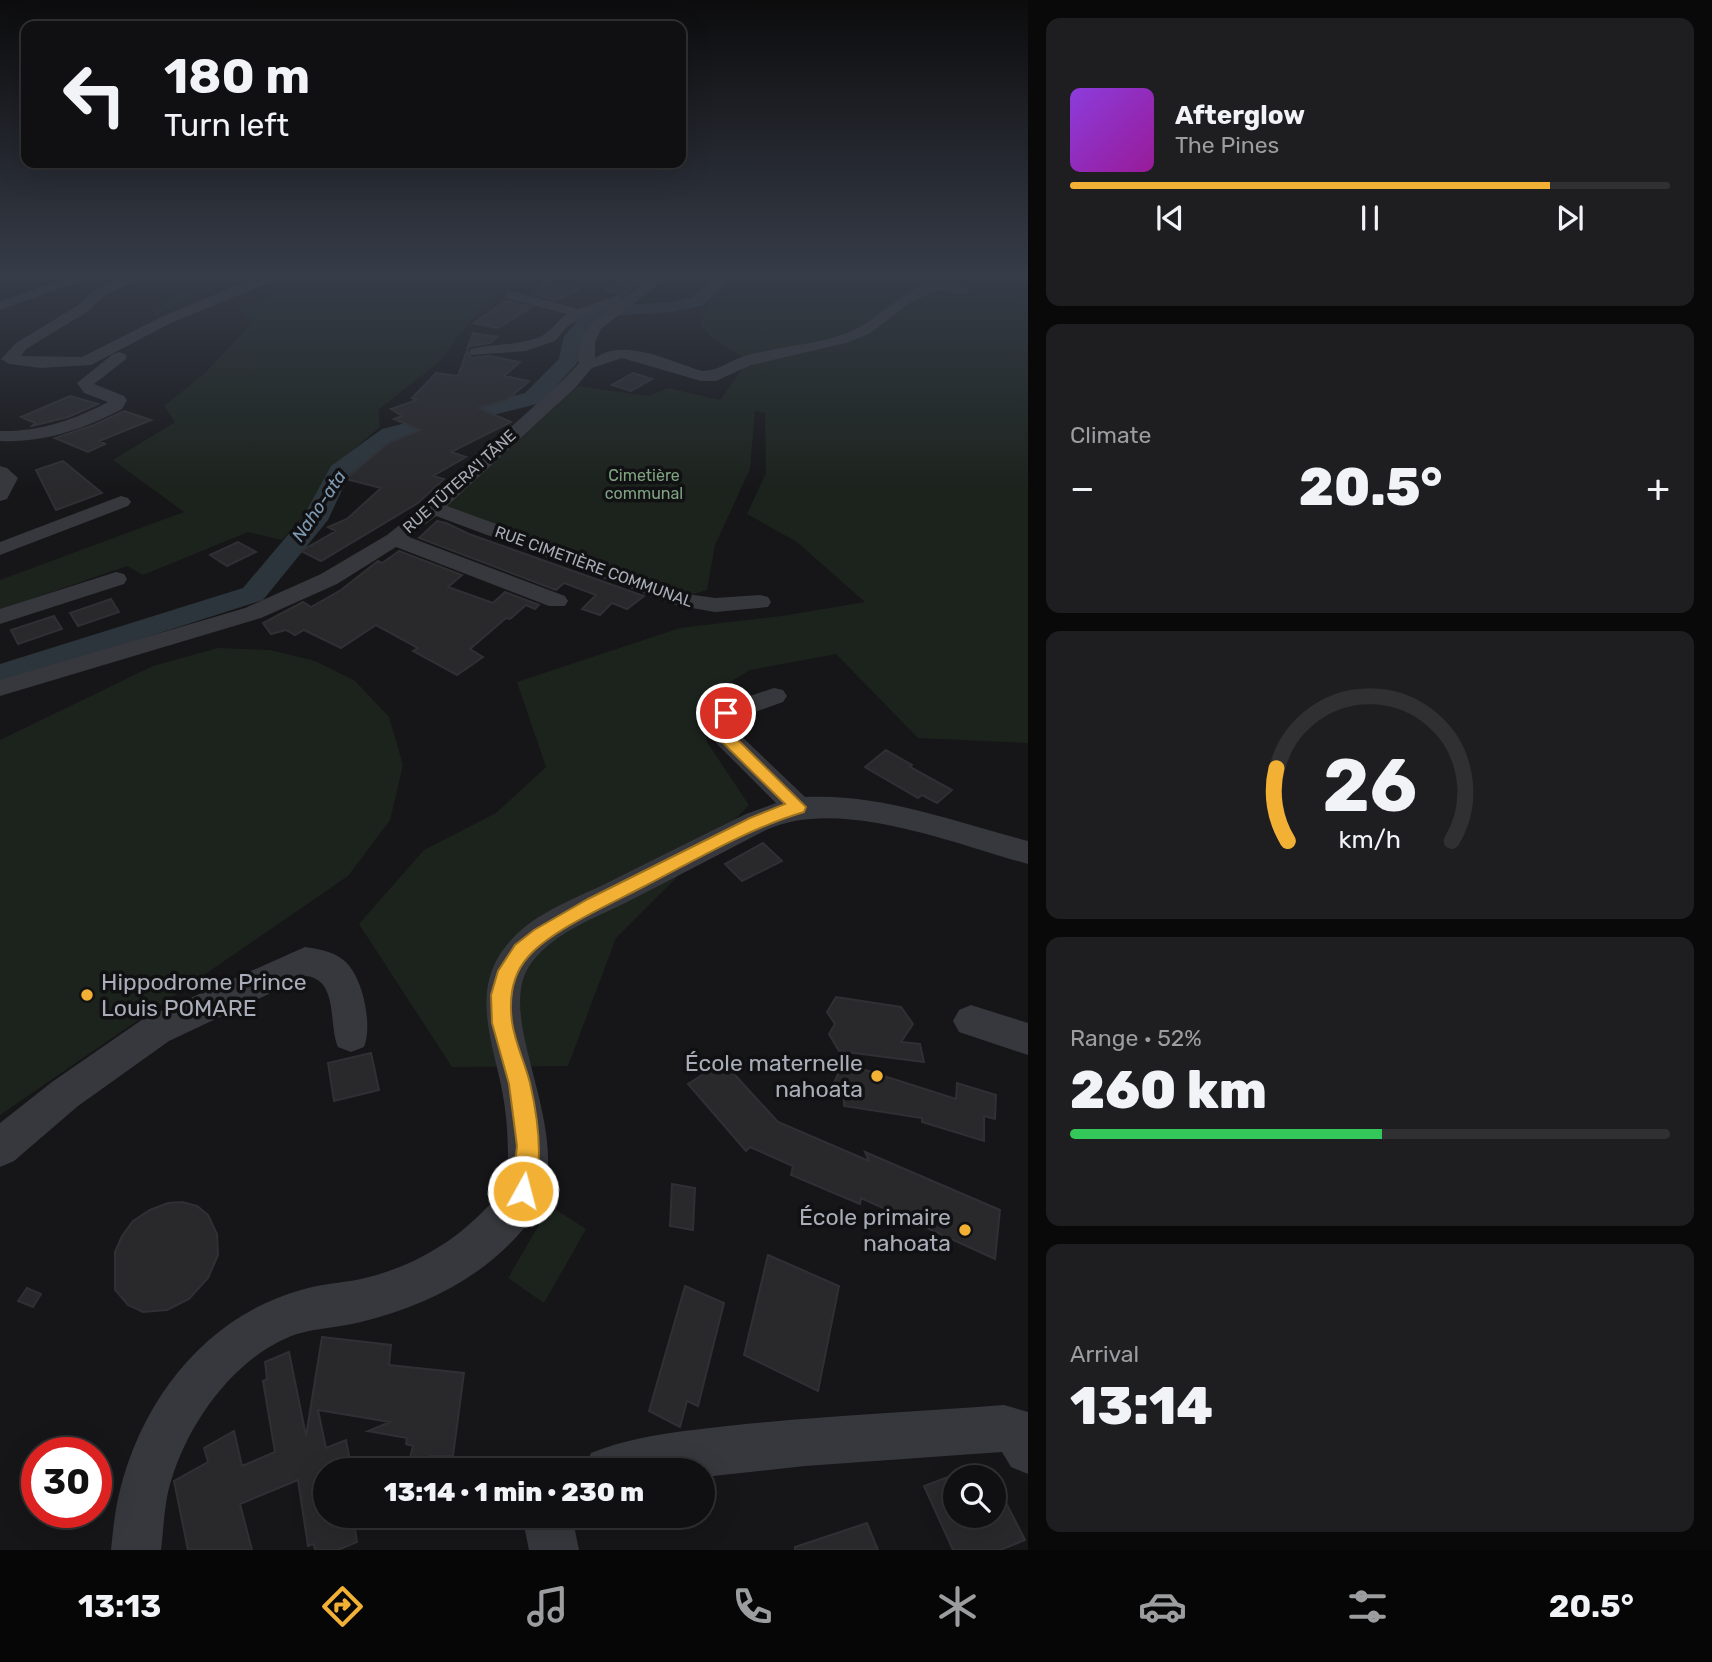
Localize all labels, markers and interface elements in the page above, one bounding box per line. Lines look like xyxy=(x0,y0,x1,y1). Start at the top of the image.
text: 180 m xyxy=(164,47,310,105)
icon: left xyxy=(49,49,140,140)
text: Afterglow xyxy=(1175,100,1305,131)
text: Turn left xyxy=(164,106,289,144)
text: The Pines xyxy=(1175,131,1279,159)
icon: previous xyxy=(1151,199,1189,237)
icon: pause xyxy=(1351,199,1389,237)
icon: next xyxy=(1551,199,1589,237)
text: Climate xyxy=(1070,421,1151,449)
street label: RUE TŪTERA'I TĀNE xyxy=(399,426,520,537)
text: 20.5° xyxy=(1299,456,1442,518)
text: − xyxy=(1070,465,1095,511)
text: + xyxy=(1646,465,1670,511)
water label: Naho-ata xyxy=(287,466,351,546)
park label: Cimetière communal xyxy=(605,466,683,503)
street label: RUE CIMETIÈRE COMMUNAL xyxy=(492,522,695,611)
pin xyxy=(696,683,756,743)
icon: arrive xyxy=(707,694,745,732)
text: 26 xyxy=(1323,743,1417,829)
text: km/h xyxy=(1339,825,1401,854)
place label: Hippodrome Prince Louis POMARE xyxy=(101,968,307,1022)
marker: Hippodrome Prince Louis POMARE xyxy=(79,987,95,1003)
text: Range · 52% xyxy=(1070,1024,1202,1052)
place label: École maternelle nahoata xyxy=(685,1049,863,1103)
text: 260 km xyxy=(1070,1059,1267,1121)
marker: École maternelle nahoata xyxy=(869,1068,885,1084)
position arrow xyxy=(486,1154,560,1228)
place label: École primaire nahoata xyxy=(799,1203,951,1257)
marker: École primaire nahoata xyxy=(957,1222,973,1238)
text: Arrival xyxy=(1070,1340,1139,1368)
text: 13:14 xyxy=(1070,1375,1213,1437)
speed limit sign: 30 xyxy=(21,1437,112,1528)
map controls xyxy=(943,1465,1006,1528)
button: search xyxy=(943,1465,1006,1528)
text: 13:14 · 1 min · 230 m xyxy=(384,1477,644,1508)
icon: directions xyxy=(318,1582,367,1631)
icon: music xyxy=(523,1582,572,1631)
icon: phone xyxy=(728,1582,777,1631)
icon: climate xyxy=(933,1582,982,1631)
icon: car xyxy=(1138,1582,1187,1631)
icon: filters xyxy=(1343,1582,1392,1631)
text: 13:13 xyxy=(78,1587,161,1625)
text: 20.5° xyxy=(1549,1587,1634,1625)

